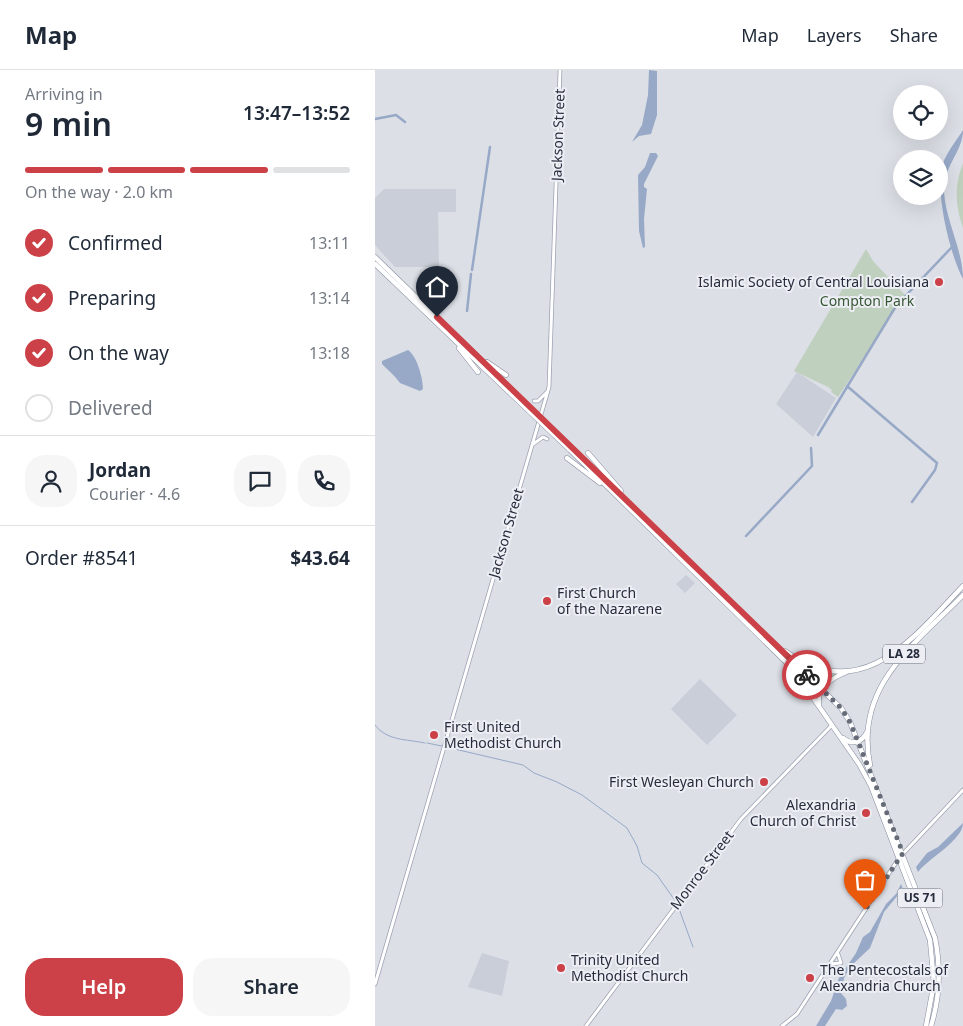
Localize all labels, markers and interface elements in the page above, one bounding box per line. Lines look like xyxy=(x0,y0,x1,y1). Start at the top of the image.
text: Map xyxy=(25,18,77,51)
text: Map xyxy=(741,23,779,47)
text: Layers xyxy=(807,23,862,47)
text: Share xyxy=(890,23,938,47)
text: Arriving in xyxy=(25,83,103,105)
map controls xyxy=(893,85,948,205)
button: locate xyxy=(893,85,948,140)
street label: Jackson Street xyxy=(546,88,569,184)
text: 13:47–13:52 xyxy=(243,100,350,126)
text: 9 min xyxy=(25,102,112,145)
button: layers xyxy=(893,150,948,205)
text: On the way · 2.0 km xyxy=(25,181,173,203)
icon: check xyxy=(25,229,53,257)
text: Confirmed xyxy=(68,230,163,256)
text: 13:11 xyxy=(309,232,350,254)
pin xyxy=(416,266,458,317)
place label: Islamic Society of Central Louisiana xyxy=(698,272,929,291)
icon: home xyxy=(423,273,451,301)
marker: Islamic Society of Central Louisiana xyxy=(933,276,945,288)
icon: check xyxy=(25,284,53,312)
text: Preparing xyxy=(68,285,156,311)
text: 13:14 xyxy=(309,287,350,309)
park label: Compton Park xyxy=(820,291,915,310)
icon: check xyxy=(25,339,53,367)
text: On the way xyxy=(68,340,169,366)
text: 13:18 xyxy=(309,342,350,364)
text: Delivered xyxy=(68,395,153,421)
button: person xyxy=(25,455,77,507)
button: chat xyxy=(234,455,286,507)
button: phone xyxy=(298,455,350,507)
text: Jordan xyxy=(89,457,151,483)
text: Courier · 4.6 xyxy=(89,483,180,505)
street label: Jackson Street xyxy=(483,486,527,582)
text: Order #8541 xyxy=(25,545,138,571)
text: $43.64 xyxy=(290,545,350,571)
place label: First Church of the Nazarene xyxy=(557,583,662,618)
marker: First Church of the Nazarene xyxy=(541,595,553,607)
road number: LA 28 xyxy=(883,644,925,664)
courier xyxy=(782,650,832,700)
icon: bike xyxy=(793,661,821,689)
place label: First United Methodist Church xyxy=(444,717,561,752)
marker: First United Methodist Church xyxy=(428,729,440,741)
place label: First Wesleyan Church xyxy=(609,772,754,791)
marker: First Wesleyan Church xyxy=(758,776,770,788)
place label: Alexandria Church of Christ xyxy=(750,795,856,830)
marker: Alexandria Church of Christ xyxy=(860,807,872,819)
street label: Monroe Street xyxy=(666,826,738,913)
pin xyxy=(844,859,886,910)
icon: bag xyxy=(851,866,879,894)
road number: US 71 xyxy=(897,888,943,908)
place label: Trinity United Methodist Church xyxy=(571,950,688,985)
button: Help xyxy=(25,958,183,1016)
button: Share xyxy=(193,958,350,1016)
place label: The Pentecostals of Alexandria Church xyxy=(820,960,949,995)
marker: Trinity United Methodist Church xyxy=(555,962,567,974)
marker: The Pentecostals of Alexandria Church xyxy=(804,972,816,984)

